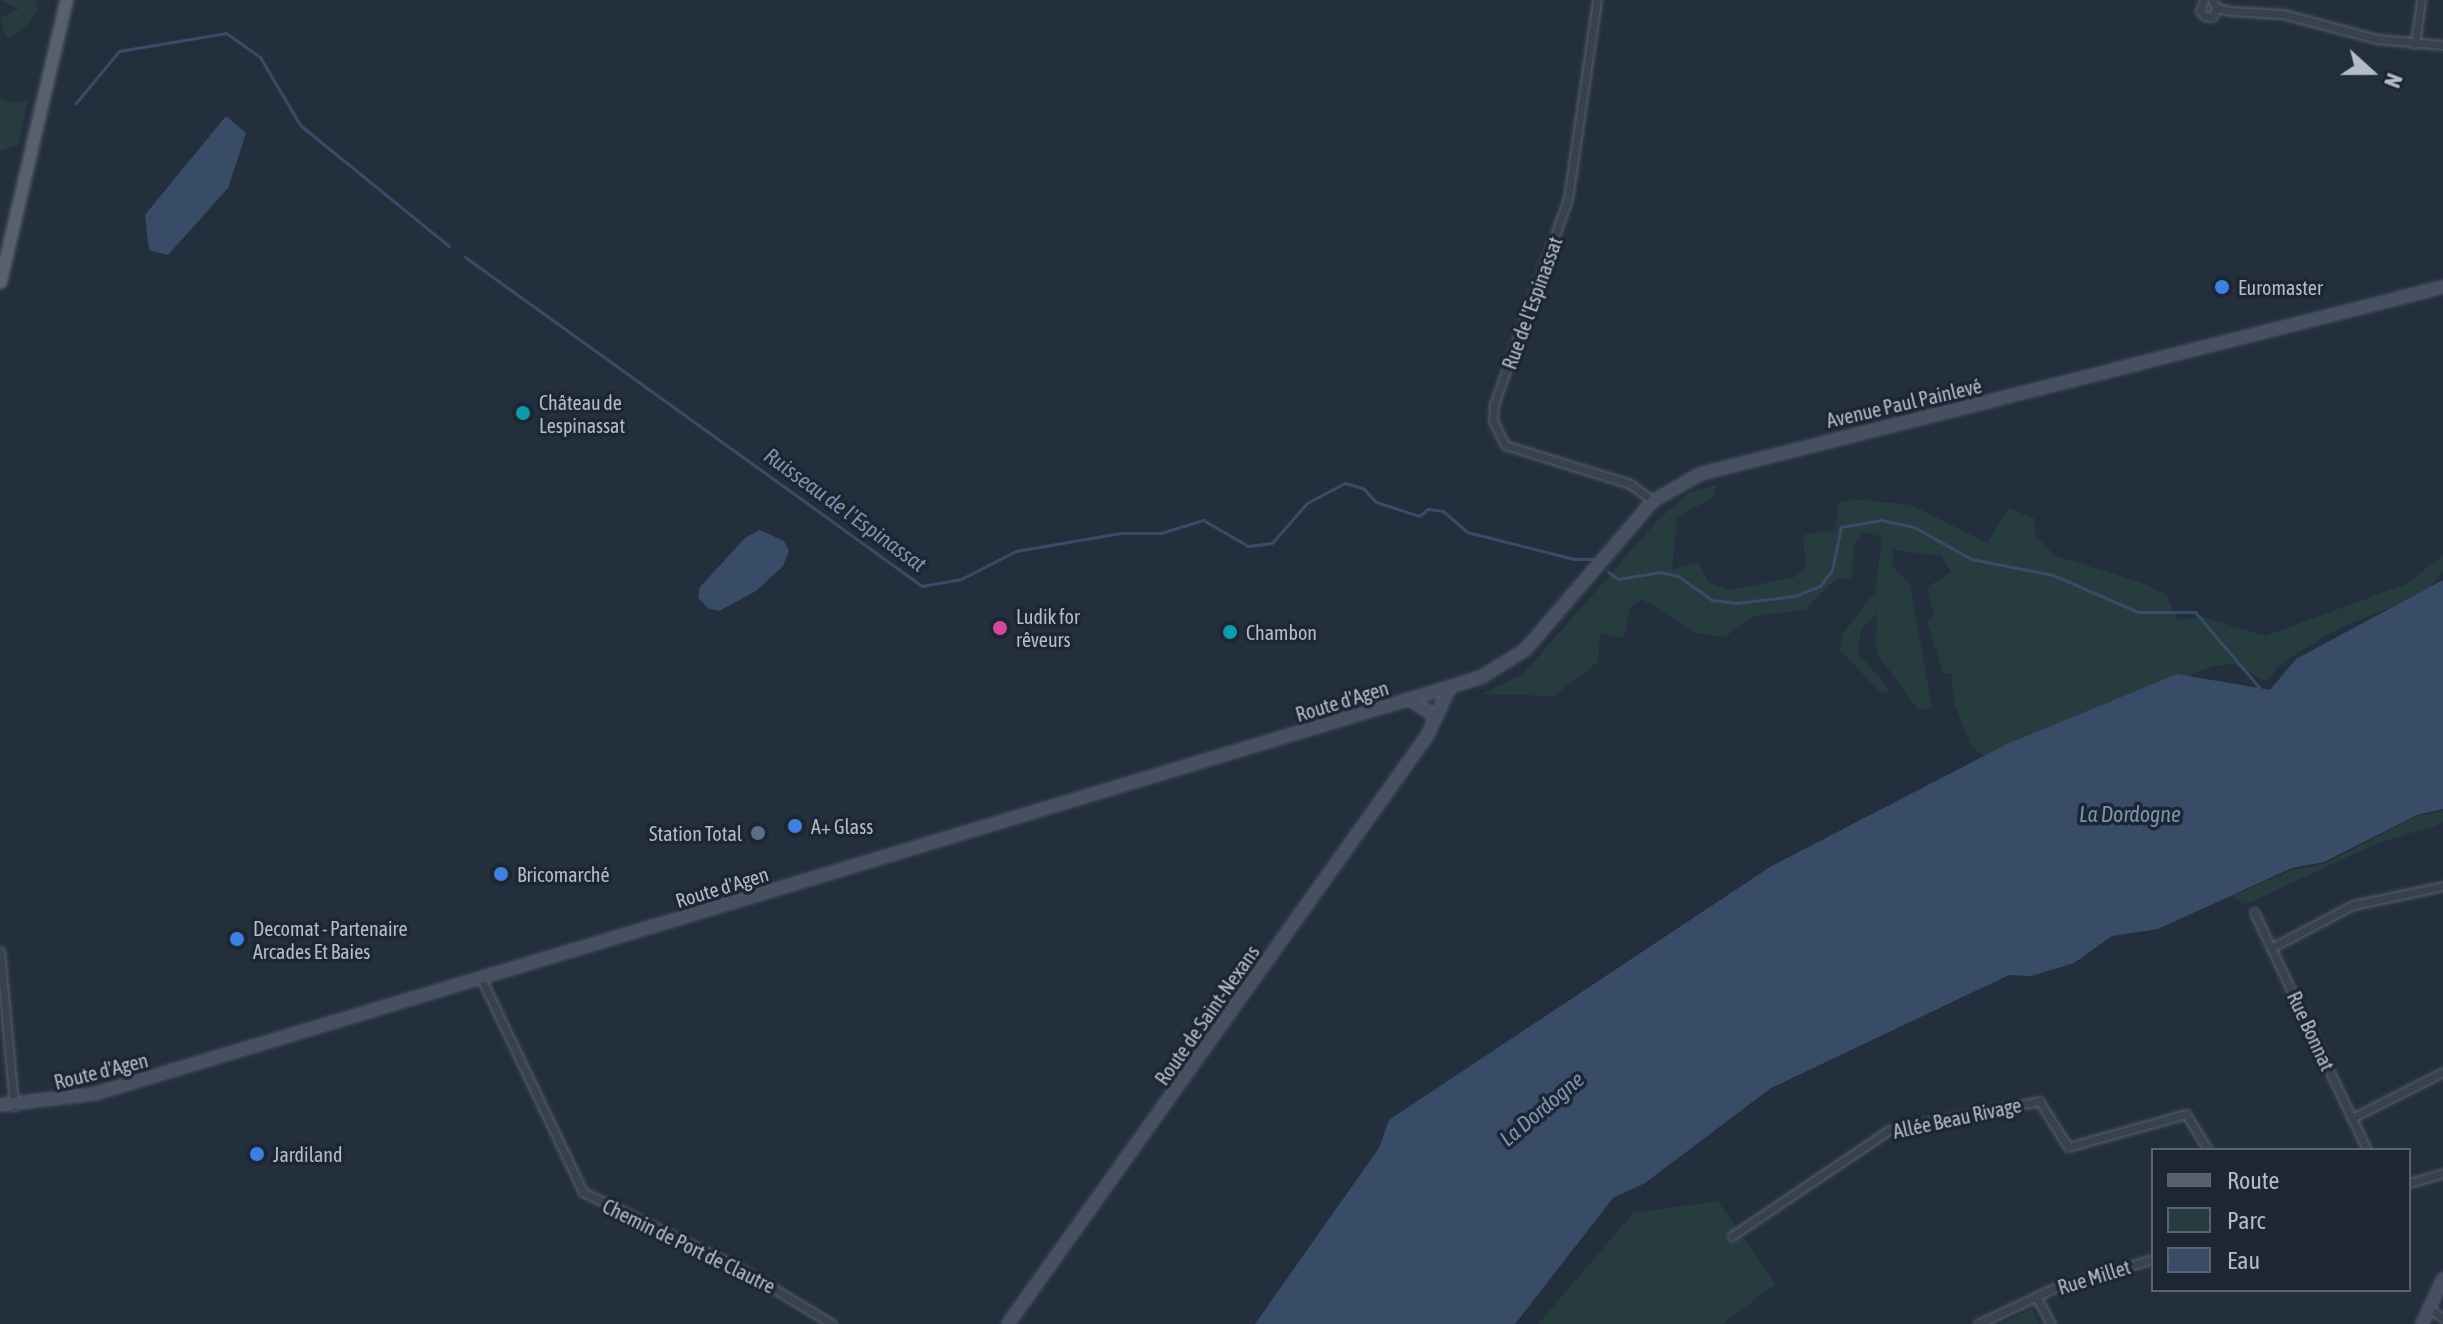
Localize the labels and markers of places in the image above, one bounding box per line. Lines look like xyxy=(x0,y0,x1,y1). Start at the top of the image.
place label: Euromaster xyxy=(2238,275,2323,299)
marker: Euromaster xyxy=(2213,278,2231,296)
place label: Château de Lespinassat xyxy=(539,390,625,437)
marker: Château de Lespinassat xyxy=(514,404,532,422)
place label: Ludik for rêveurs xyxy=(1016,604,1080,651)
marker: Ludik for rêveurs xyxy=(991,619,1009,637)
place label: Chambon xyxy=(1246,620,1317,644)
marker: Chambon xyxy=(1221,623,1239,641)
place label: A+ Glass xyxy=(811,814,873,838)
marker: A+ Glass xyxy=(786,817,804,835)
place label: Station Total xyxy=(649,821,742,845)
marker: Station Total xyxy=(749,824,767,842)
place label: Bricomarché xyxy=(517,862,610,886)
marker: Bricomarché xyxy=(492,865,510,883)
place label: Decomat - Partenaire Arcades Et Baies xyxy=(253,916,408,963)
marker: Decomat - Partenaire Arcades Et Baies xyxy=(228,930,246,948)
place label: Jardiland xyxy=(273,1142,342,1166)
marker: Jardiland xyxy=(248,1145,266,1163)

